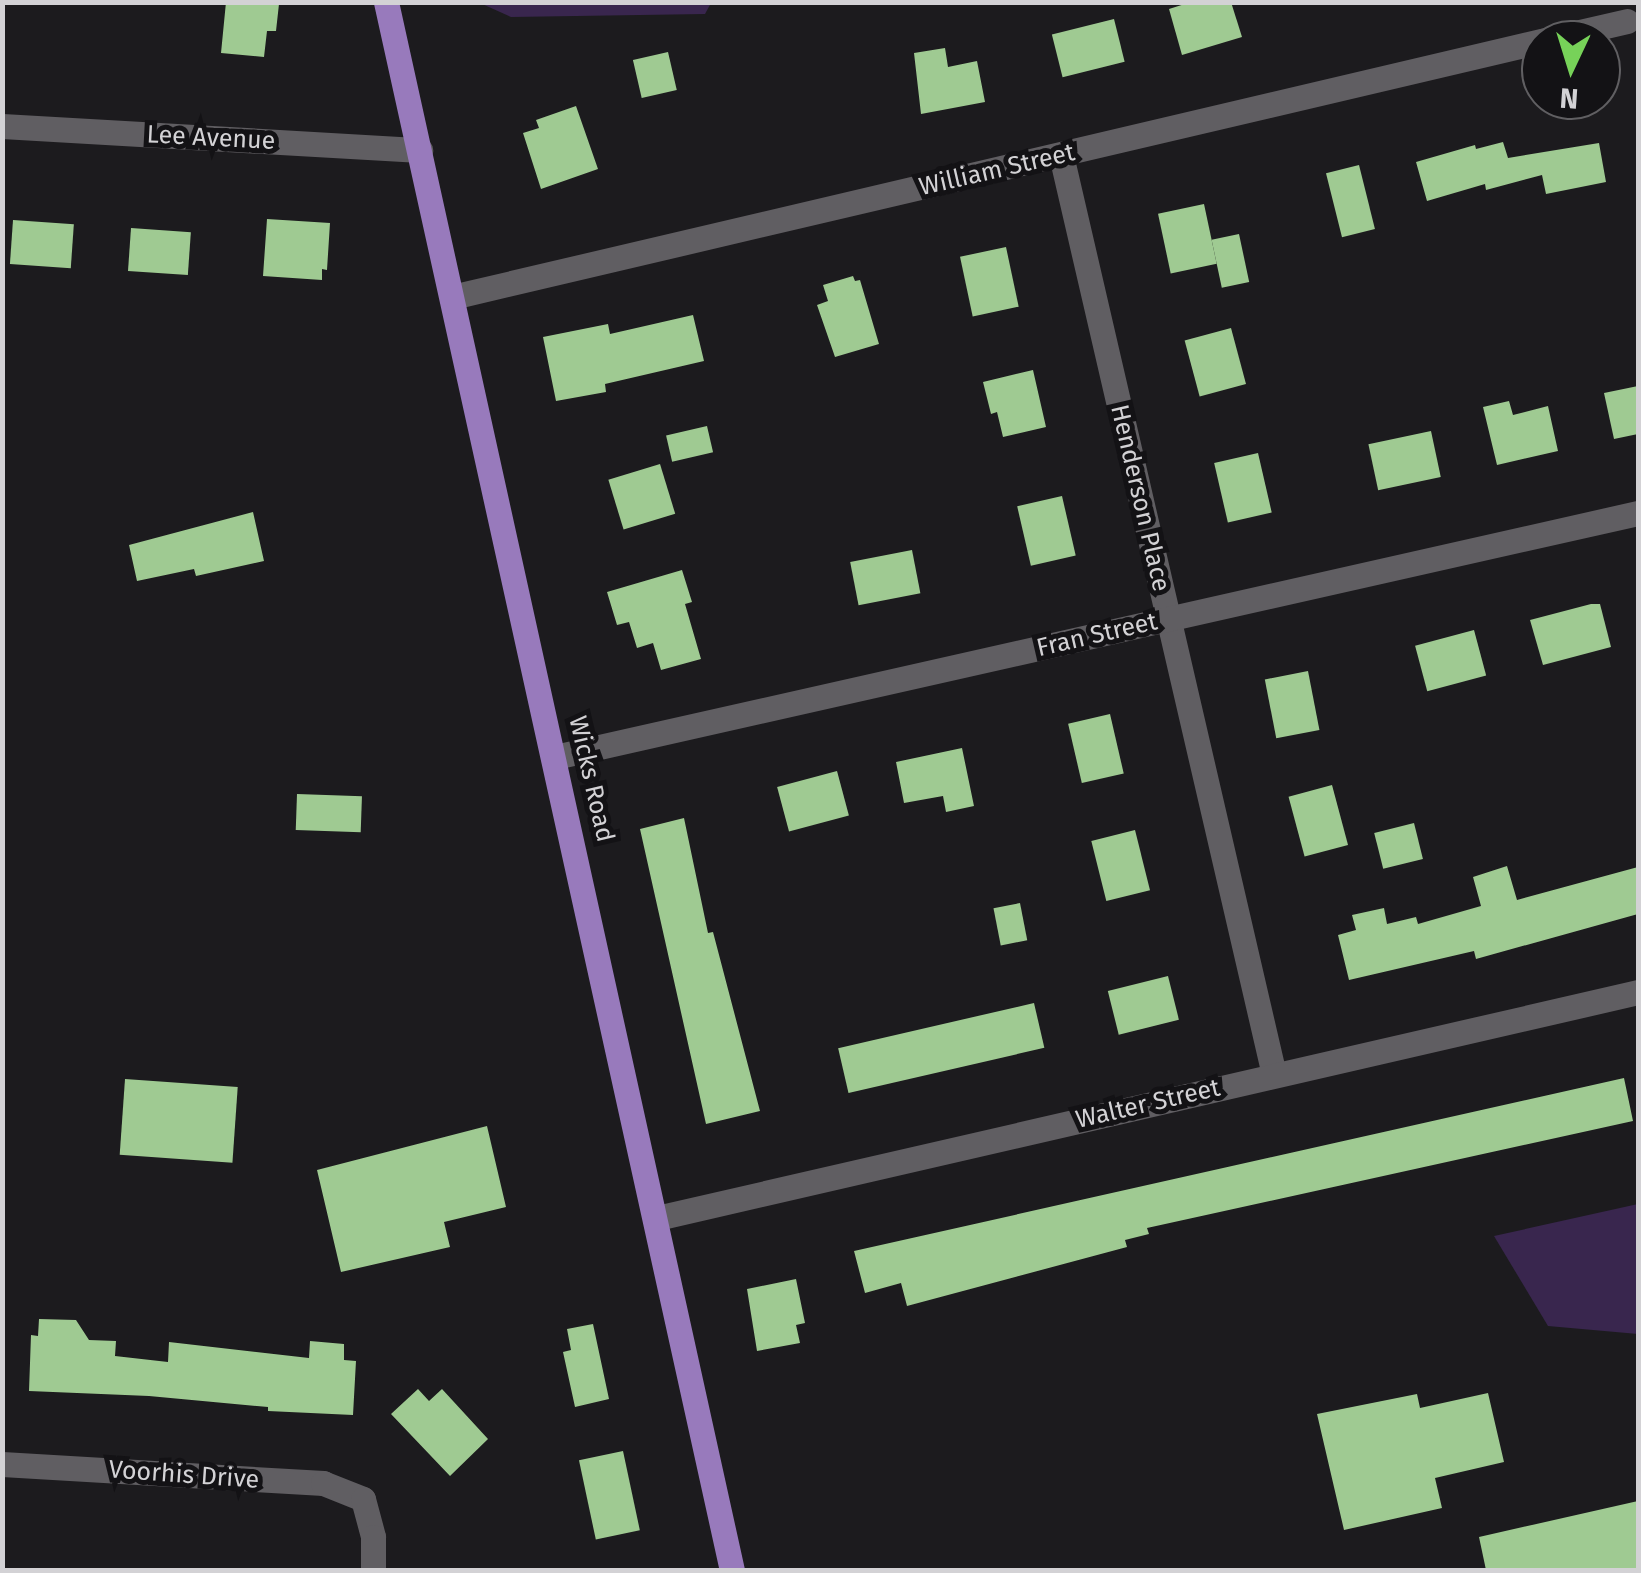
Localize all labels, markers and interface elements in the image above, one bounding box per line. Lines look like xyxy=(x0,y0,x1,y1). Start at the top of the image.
north arrow xyxy=(1521,20,1621,120)
text: N xyxy=(1559,81,1579,116)
street label: Lee Avenue xyxy=(146,120,276,156)
street label: William Street xyxy=(916,138,1078,202)
street label: Henderson Place xyxy=(1104,402,1176,594)
street label: Fran Street xyxy=(1034,607,1160,663)
street label: Wicks Road xyxy=(562,713,620,845)
street label: Walter Street xyxy=(1073,1073,1223,1135)
street label: Voorhis Drive xyxy=(108,1455,260,1495)

